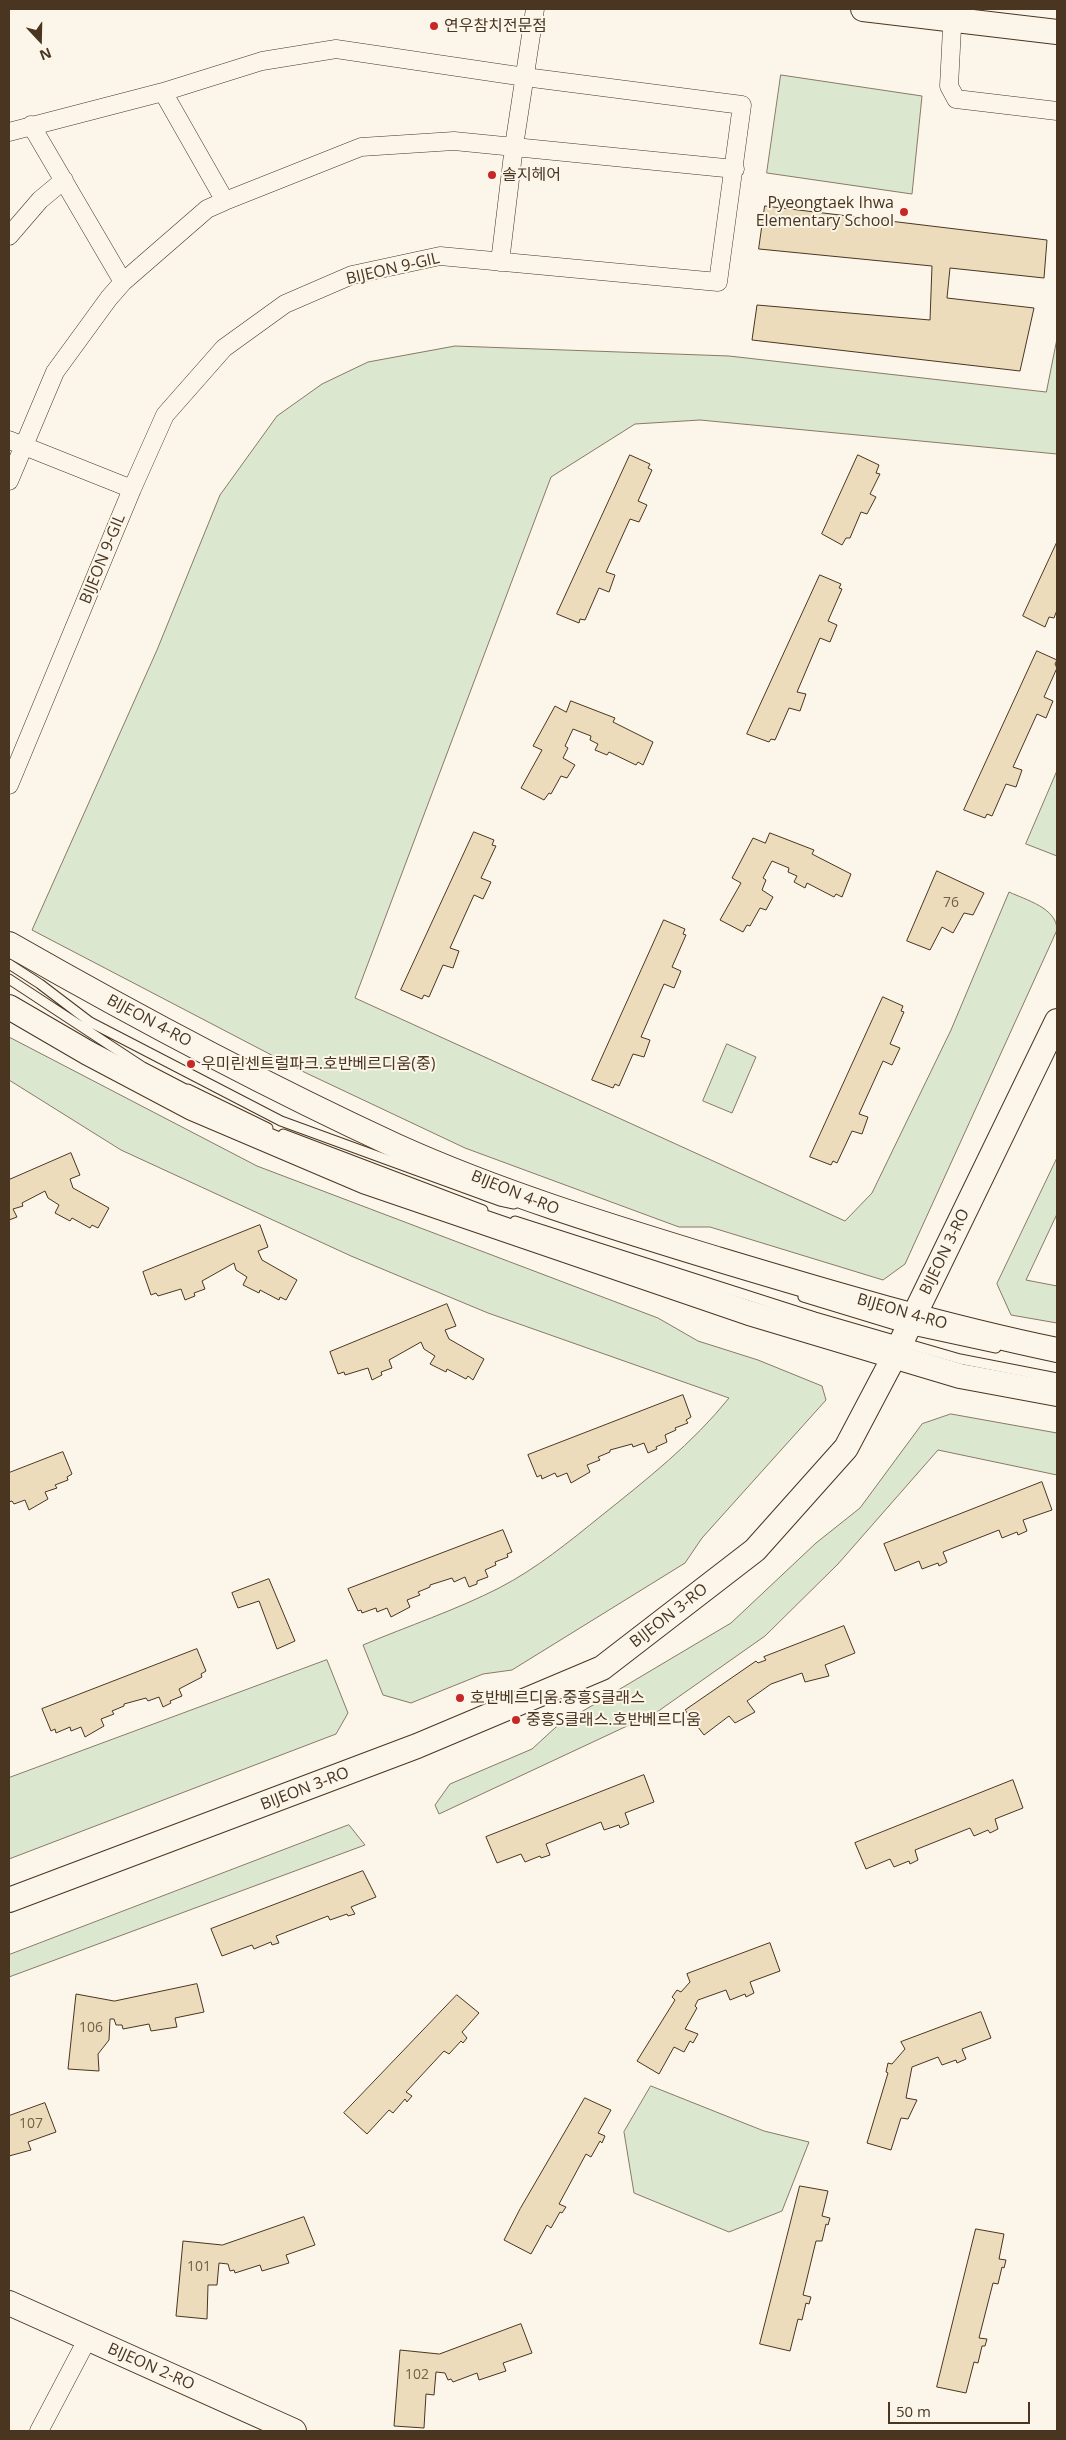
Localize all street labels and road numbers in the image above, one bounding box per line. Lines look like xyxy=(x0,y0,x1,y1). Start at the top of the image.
street label: BIJEON 9-GIL xyxy=(344,249,442,289)
street label: BIJEON 9-GIL xyxy=(76,511,130,607)
street label: BIJEON 4-RO xyxy=(103,991,195,1051)
street label: BIJEON 4-RO xyxy=(468,1167,562,1219)
street label: BIJEON 3-RO xyxy=(916,1206,974,1298)
street label: BIJEON 4-RO xyxy=(855,1290,949,1334)
street label: BIJEON 3-RO xyxy=(626,1580,712,1652)
street label: BIJEON 3-RO xyxy=(258,1763,352,1815)
street label: BIJEON 2-RO xyxy=(104,2339,198,2395)

